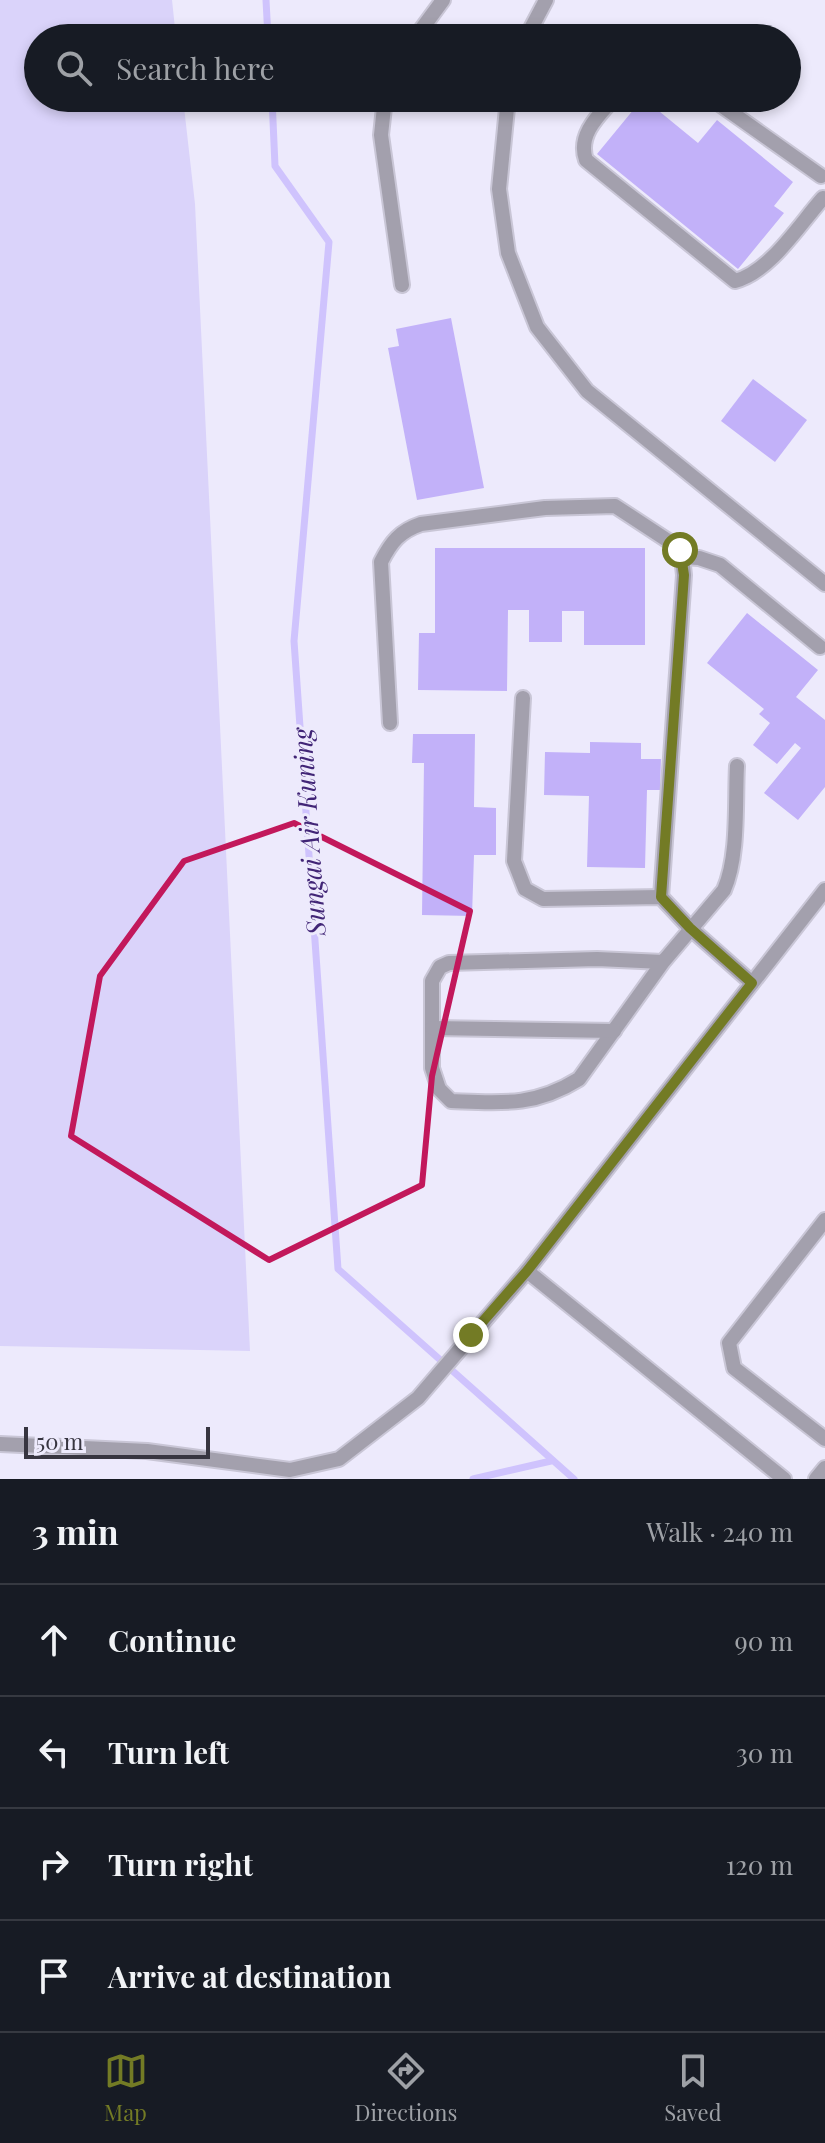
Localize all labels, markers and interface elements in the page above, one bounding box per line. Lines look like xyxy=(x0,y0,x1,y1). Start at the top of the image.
search box xyxy=(24,24,801,112)
icon: search xyxy=(52,46,96,90)
text: Search here xyxy=(116,48,275,88)
route start xyxy=(662,532,698,568)
water label: Sungai Air Kuning xyxy=(283,725,333,938)
route end xyxy=(453,1317,489,1353)
scale bar xyxy=(24,1423,210,1459)
text: 50 m xyxy=(36,1426,83,1456)
text: 3 min xyxy=(32,1508,119,1554)
text: Walk · 240 m xyxy=(646,1514,793,1549)
icon: ahead xyxy=(32,1618,76,1662)
text: Continue xyxy=(108,1620,236,1660)
text: 90 m xyxy=(735,1623,793,1658)
icon: left xyxy=(32,1730,76,1774)
text: Turn left xyxy=(108,1732,229,1772)
text: 30 m xyxy=(736,1735,793,1770)
icon: right xyxy=(32,1842,76,1886)
text: Turn right xyxy=(108,1844,253,1884)
text: 120 m xyxy=(726,1847,793,1882)
icon: arrive xyxy=(32,1954,76,1998)
text: Arrive at destination xyxy=(108,1956,391,1996)
tab: Map xyxy=(104,2049,148,2127)
tab: Directions xyxy=(355,2049,457,2127)
tab: Saved xyxy=(664,2049,722,2127)

